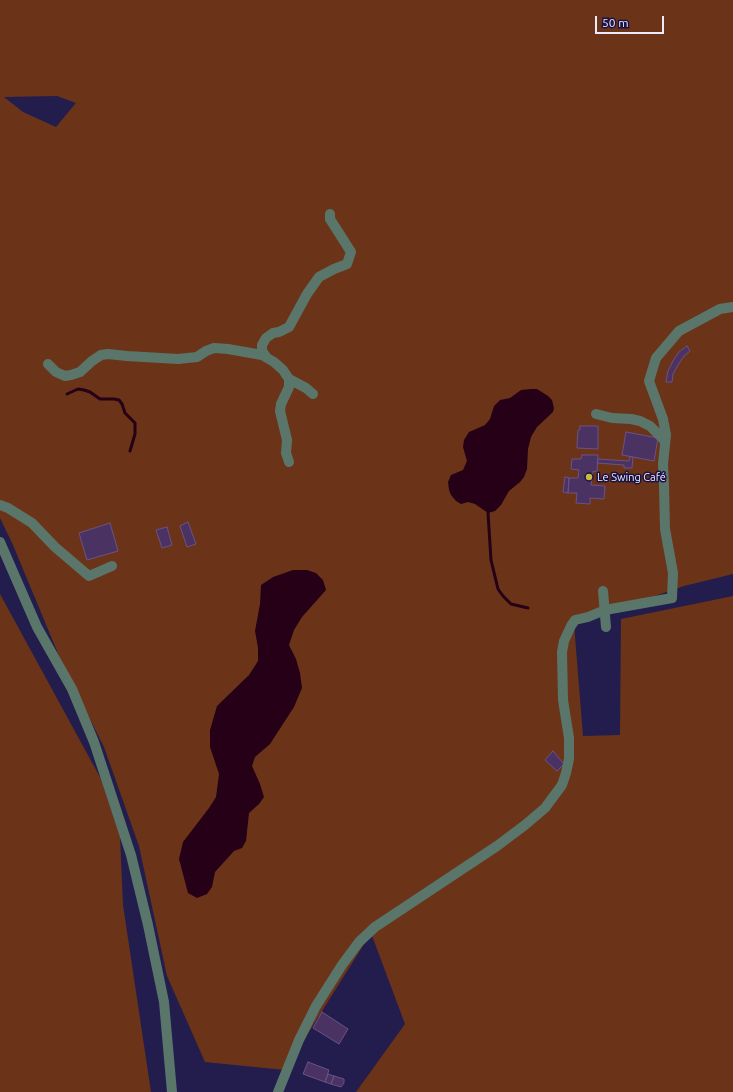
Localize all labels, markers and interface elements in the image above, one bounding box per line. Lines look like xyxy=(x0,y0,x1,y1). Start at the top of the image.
scale bar xyxy=(597,8,666,34)
text: 50 m xyxy=(602,16,629,29)
place label: Le Swing Café xyxy=(597,470,666,484)
marker: Le Swing Café xyxy=(584,472,594,482)

